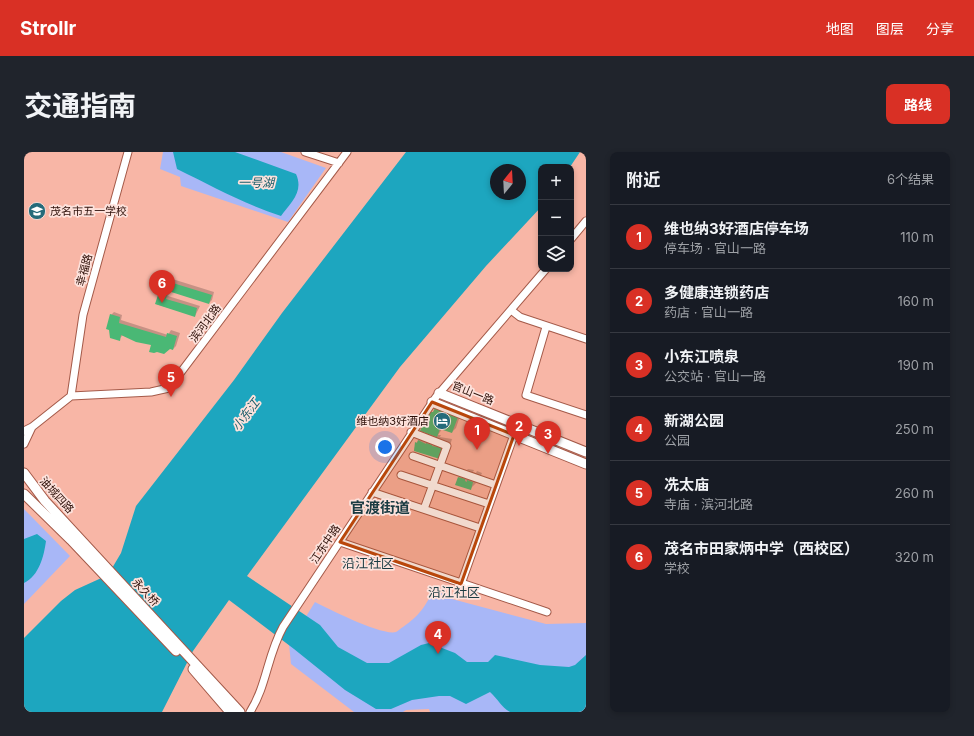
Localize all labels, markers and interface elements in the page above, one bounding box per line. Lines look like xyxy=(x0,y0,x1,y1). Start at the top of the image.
text: Strollr xyxy=(20,17,76,40)
text: 地图 xyxy=(826,20,854,37)
text: 图层 xyxy=(876,20,904,37)
text: 分享 xyxy=(926,20,954,37)
button: 路线 xyxy=(886,84,950,124)
text: 交通指南 xyxy=(24,89,136,123)
north arrow xyxy=(490,164,526,200)
map controls xyxy=(538,164,574,272)
button: + xyxy=(538,164,574,200)
text: 附近 xyxy=(626,170,660,190)
text: 6个结果 xyxy=(887,171,934,187)
water label: 一号湖 xyxy=(238,175,276,190)
button: − xyxy=(538,200,574,236)
school or university icon: 茂名市五一学校 xyxy=(27,201,47,221)
place label: 茂名市五一学校 xyxy=(50,204,127,218)
text: 维也纳3好酒店停车场 xyxy=(664,219,809,238)
text: 1 xyxy=(636,229,642,245)
text: 110 m xyxy=(900,229,934,245)
button: layers xyxy=(538,236,574,272)
text: 停车场 · 官山一路 xyxy=(664,240,766,256)
street label: 幸福路 xyxy=(73,252,95,288)
pin: 6 xyxy=(149,270,175,303)
text: 多健康连锁药店 xyxy=(664,283,769,302)
text: 2 xyxy=(635,293,643,309)
text: 160 m xyxy=(897,293,934,309)
street label: 滨河北路 xyxy=(186,301,224,345)
text: 药店 · 官山一路 xyxy=(664,304,753,320)
text: 小东江喷泉 xyxy=(664,347,739,366)
text: 3 xyxy=(635,357,643,373)
text: 190 m xyxy=(897,357,934,373)
pin: 5 xyxy=(158,364,184,397)
text: 公交站 · 官山一路 xyxy=(664,368,766,384)
street label: 官山一路 xyxy=(450,378,496,408)
water label: 小东江 xyxy=(229,394,264,434)
hotel icon: 维也纳3好酒店 xyxy=(432,411,452,431)
text: 新湖公园 xyxy=(664,411,724,430)
pin: 2 xyxy=(506,413,532,446)
place label: 维也纳3好酒店 xyxy=(356,414,429,428)
pin: 1 xyxy=(464,417,490,450)
pin: 3 xyxy=(535,421,561,454)
text: 4 xyxy=(635,421,643,437)
text: 250 m xyxy=(895,421,934,437)
text: 公园 xyxy=(664,432,690,448)
your location xyxy=(375,437,395,457)
street label: 油城四路 xyxy=(37,474,77,516)
text: 冼太庙 xyxy=(664,475,709,494)
text: 5 xyxy=(635,485,643,501)
text: 260 m xyxy=(895,485,934,501)
text: 寺庙 · 滨河北路 xyxy=(664,496,753,512)
district label: 官渡街道 xyxy=(350,498,410,517)
street label: 江东中路 xyxy=(307,522,343,566)
text: 茂名市田家炳中学（西校区） xyxy=(664,539,859,558)
text: 6 xyxy=(635,549,643,565)
text: 320 m xyxy=(895,549,934,565)
district label: 沿江社区 xyxy=(342,555,394,571)
text: 学校 xyxy=(664,560,690,576)
street label: 永久桥 xyxy=(130,575,162,609)
district label: 沿江社区 xyxy=(428,584,480,600)
pin: 4 xyxy=(425,621,451,654)

